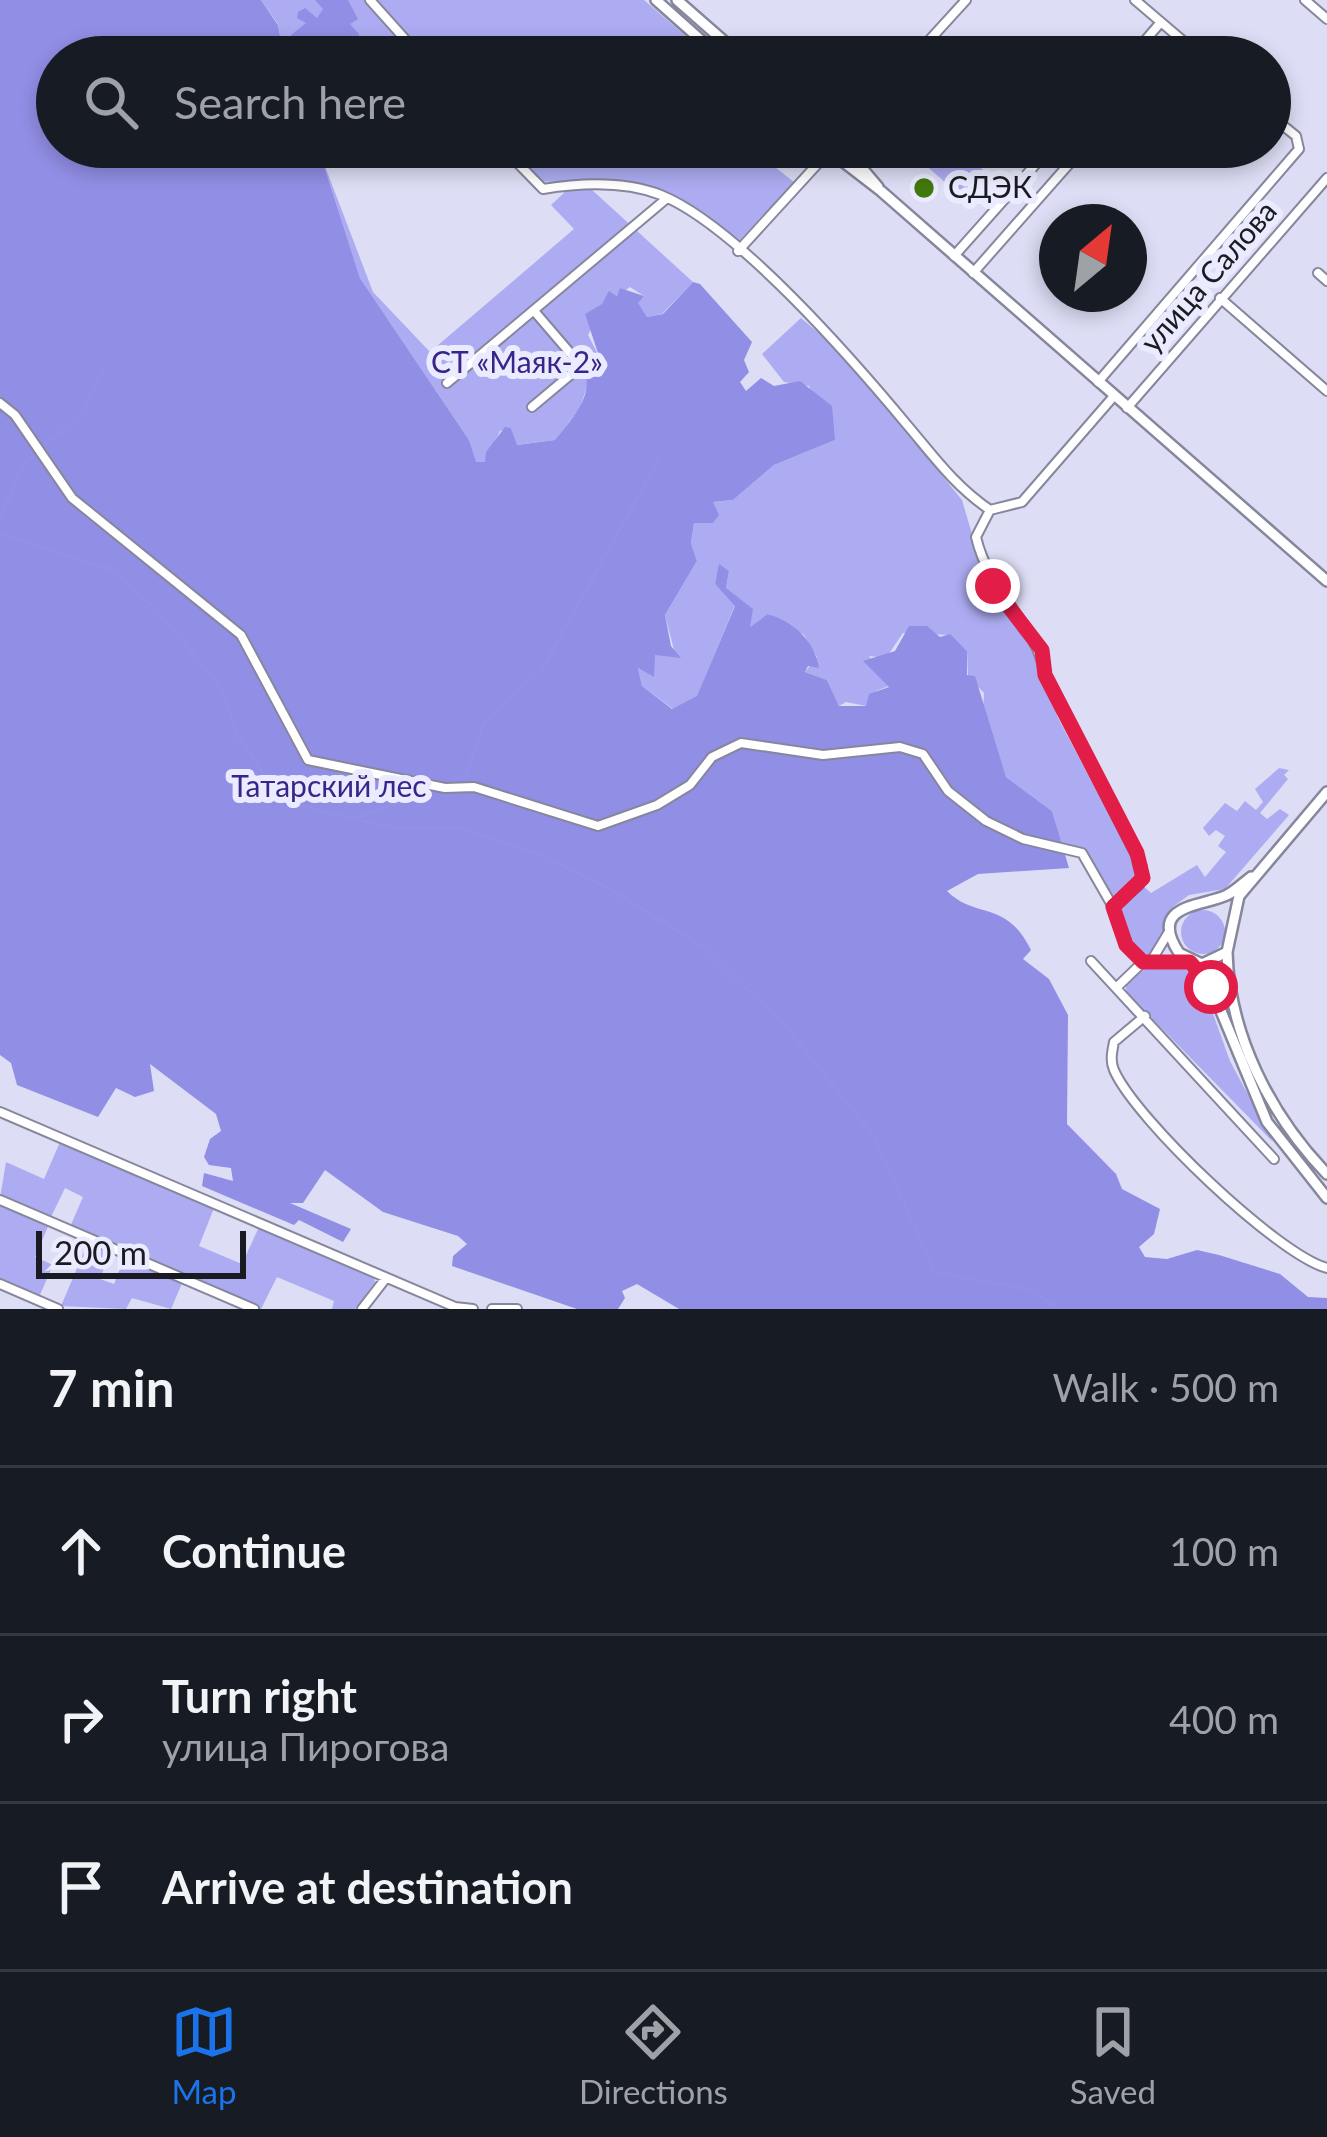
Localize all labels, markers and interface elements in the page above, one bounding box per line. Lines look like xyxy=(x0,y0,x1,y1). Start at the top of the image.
search box xyxy=(36,36,1291,168)
icon: search xyxy=(78,69,144,135)
text: Search here xyxy=(174,75,406,129)
place label: СДЭК xyxy=(948,168,1032,204)
marker: СДЭК xyxy=(911,175,937,201)
street label: улица Салова xyxy=(1132,193,1283,359)
north arrow xyxy=(1039,204,1147,312)
park label: СТ «Маяк-2» xyxy=(431,343,603,379)
route end xyxy=(966,559,1020,613)
park label: Татарский лес xyxy=(231,767,427,803)
route start xyxy=(1184,960,1238,1014)
scale bar xyxy=(36,1225,246,1278)
text: 200 m xyxy=(54,1232,147,1272)
text: 7 min xyxy=(48,1357,174,1418)
text: Walk · 500 m xyxy=(1052,1364,1279,1410)
icon: ahead xyxy=(48,1518,114,1584)
text: Continue xyxy=(162,1524,346,1578)
text: 100 m xyxy=(1169,1528,1279,1574)
text: Turn right xyxy=(162,1669,357,1723)
icon: right xyxy=(48,1686,114,1752)
text: 400 m xyxy=(1169,1696,1279,1742)
text: улица Пирогова xyxy=(162,1723,449,1769)
icon: arrive xyxy=(48,1854,114,1920)
text: Arrive at destination xyxy=(162,1860,573,1914)
tab: Map xyxy=(171,1999,237,2111)
tab: Directions xyxy=(579,1999,728,2111)
tab: Saved xyxy=(1070,1999,1156,2111)

